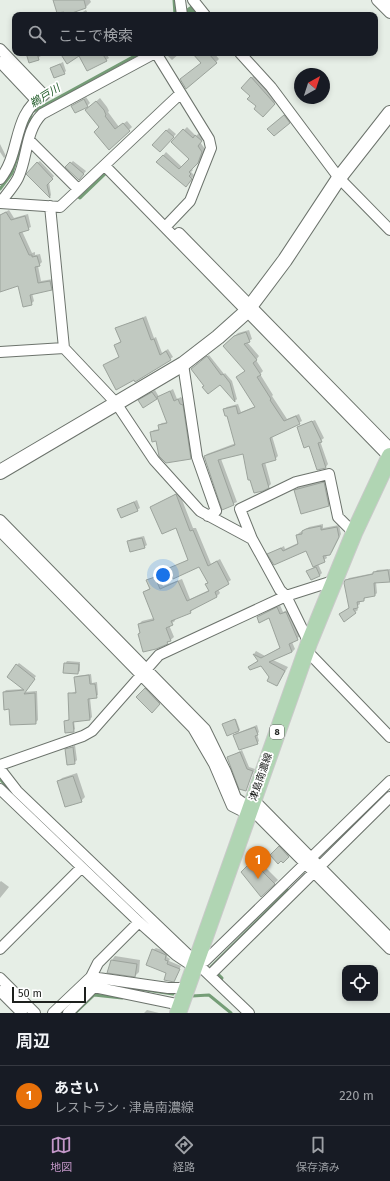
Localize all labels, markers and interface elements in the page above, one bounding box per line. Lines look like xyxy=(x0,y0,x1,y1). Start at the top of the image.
search box xyxy=(12,12,378,56)
icon: search xyxy=(26,23,48,45)
text: ここで検索 xyxy=(58,27,133,45)
north arrow xyxy=(294,68,330,104)
water label: 鵜戸川 xyxy=(28,81,63,110)
your location xyxy=(153,565,173,585)
road number: 8 xyxy=(270,725,284,739)
street label: 津島南濃線 xyxy=(247,751,275,803)
pin: 1 xyxy=(245,846,271,879)
map controls xyxy=(342,965,378,1001)
button: locate xyxy=(342,965,378,1001)
scale bar xyxy=(12,985,86,1004)
text: 50 m xyxy=(18,987,42,1000)
text: 周辺 xyxy=(16,1031,50,1052)
text: あさい xyxy=(54,1079,99,1097)
text: 1 xyxy=(26,1088,32,1103)
text: 220 m xyxy=(339,1088,374,1103)
text: レストラン · 津島南濃線 xyxy=(54,1100,194,1115)
tab: 地図 xyxy=(50,1134,72,1174)
tab: 経路 xyxy=(173,1134,195,1174)
tab: 保存済み xyxy=(296,1134,340,1174)

